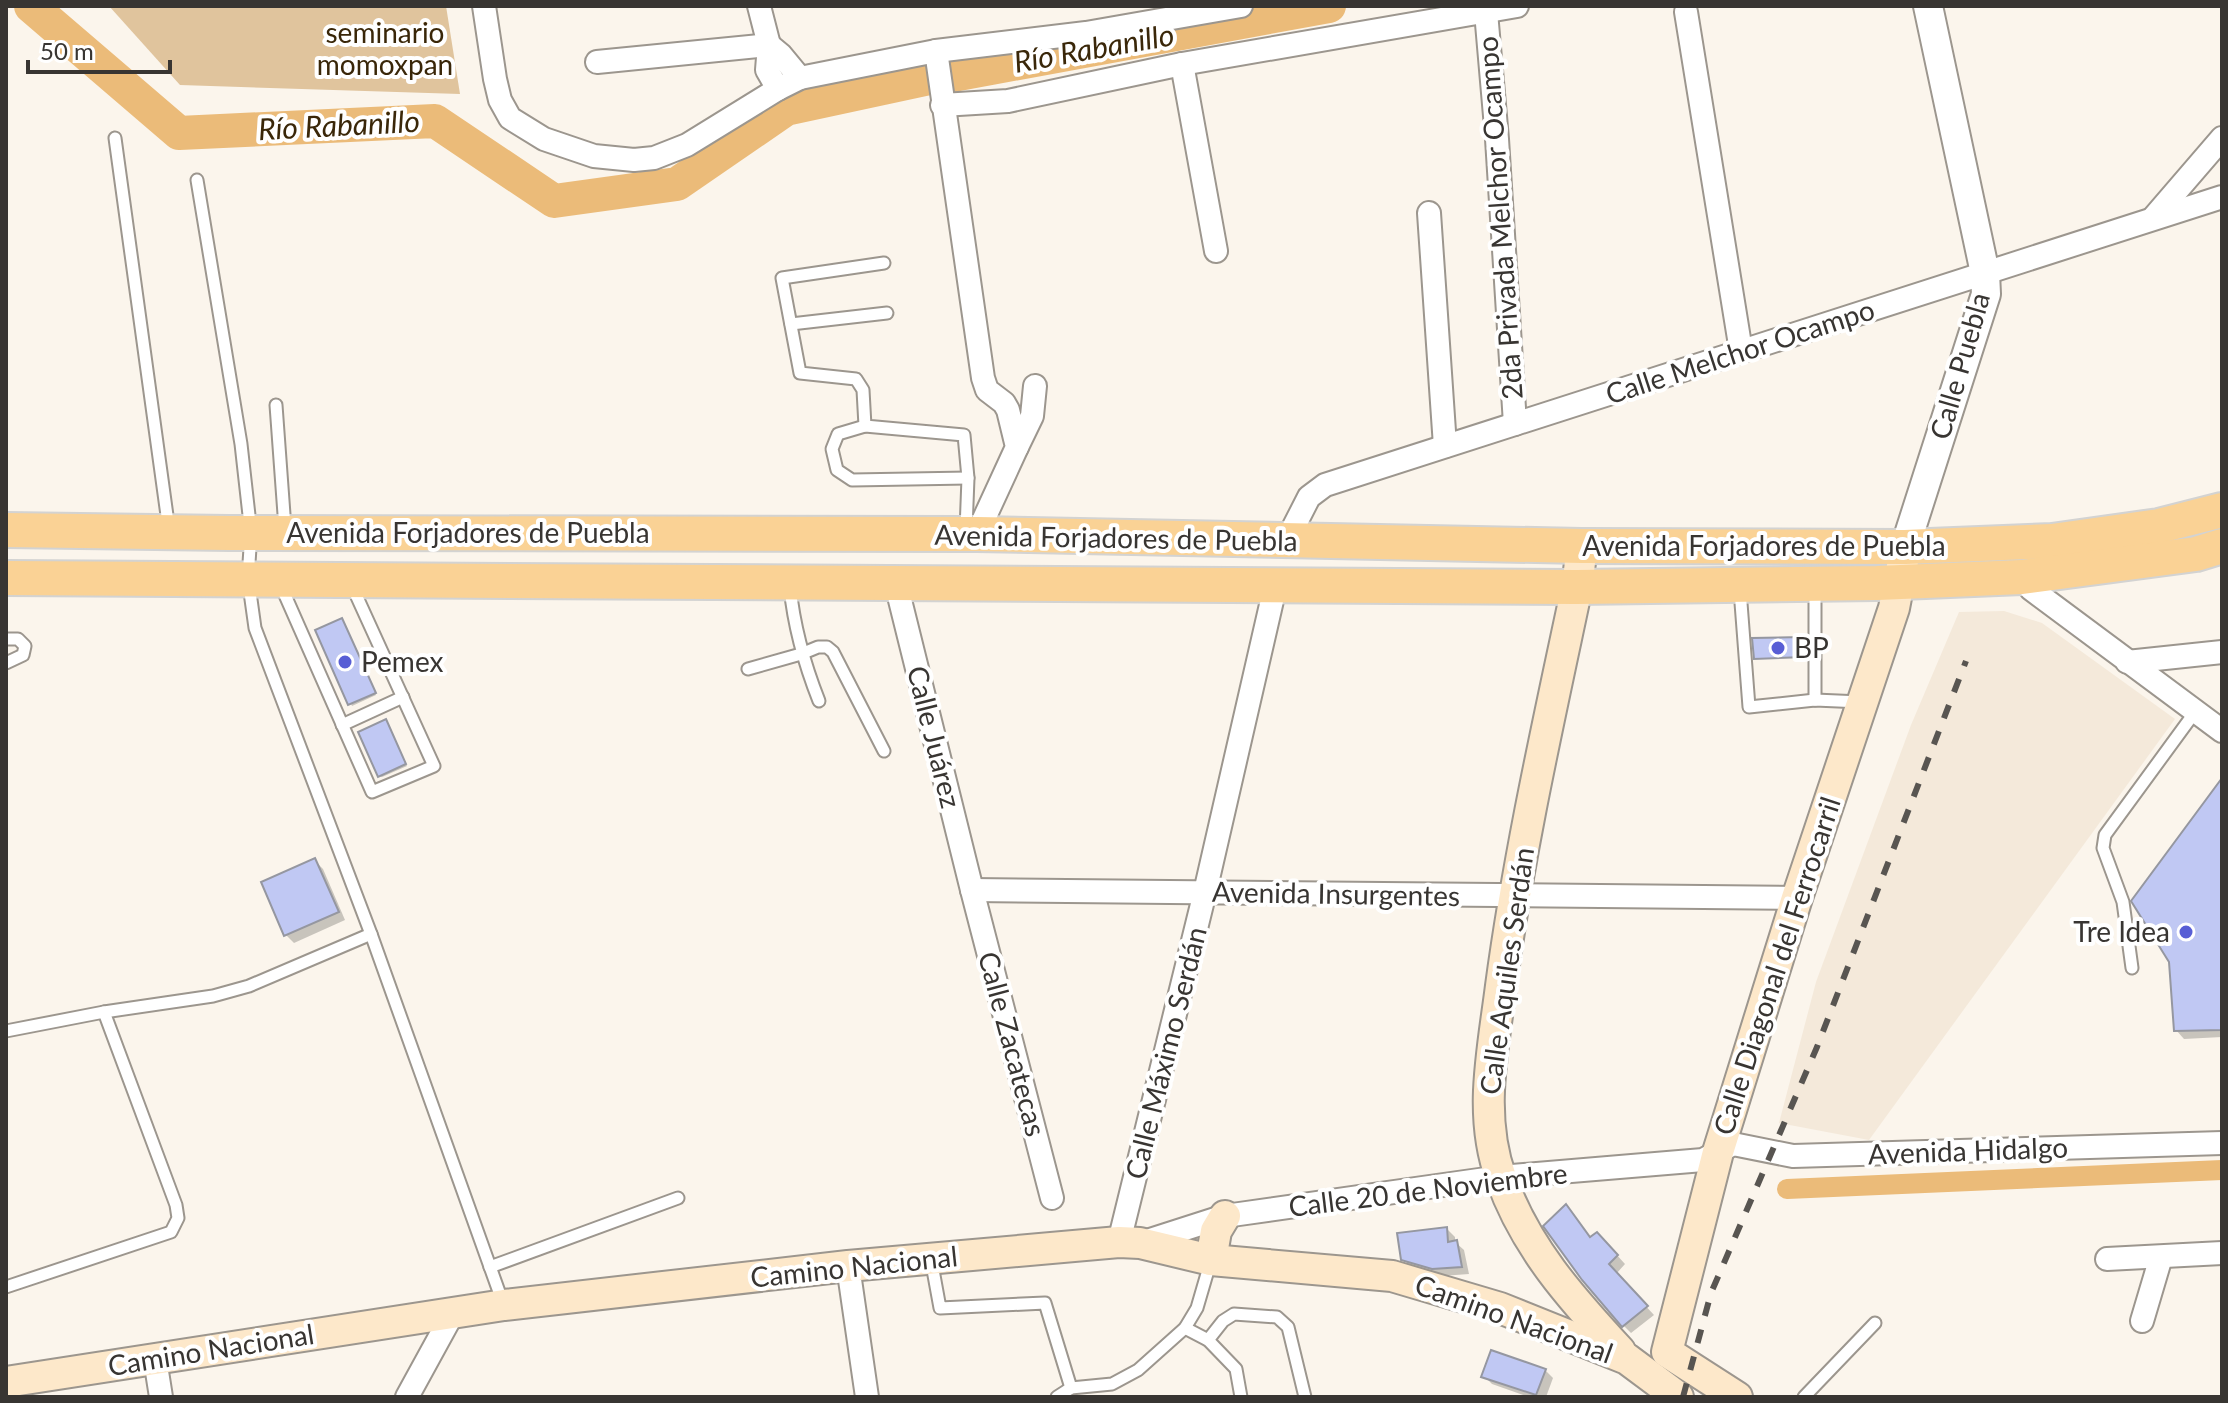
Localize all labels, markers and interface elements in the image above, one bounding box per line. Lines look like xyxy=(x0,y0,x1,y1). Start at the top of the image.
park label: seminario momoxpan xyxy=(317,15,453,81)
water label: Río Rabanillo xyxy=(1011,15,1177,79)
scale bar xyxy=(28,24,170,74)
street label: 2da Privada Melchor Ocampo xyxy=(1469,35,1529,401)
text: 50 m xyxy=(40,36,94,65)
water label: Río Rabanillo xyxy=(257,102,421,146)
street label: Calle Puebla xyxy=(1922,288,1996,443)
street label: Calle Melchor Ocampo xyxy=(1601,292,1878,411)
street label: Avenida Forjadores de Puebla xyxy=(286,515,650,549)
street label: Avenida Forjadores de Puebla xyxy=(934,517,1298,557)
street label: Avenida Forjadores de Puebla xyxy=(1582,528,1946,562)
place label: BP xyxy=(1794,630,1829,664)
marker: BP xyxy=(1769,639,1787,657)
place label: Pemex xyxy=(361,644,443,678)
marker: Pemex xyxy=(336,653,354,671)
street label: Calle Juárez xyxy=(901,662,969,811)
street label: Calle Diagonal del Ferrocarril xyxy=(1705,792,1847,1139)
street label: Calle Aquiles Serdán xyxy=(1472,845,1540,1096)
street label: Avenida Insurgentes xyxy=(1212,874,1460,912)
place label: Tre Idea xyxy=(2073,914,2170,948)
street label: Calle Máximo Serdán xyxy=(1117,923,1213,1182)
marker: Tre Idea xyxy=(2177,923,2195,941)
street label: Calle Zacatecas xyxy=(972,948,1054,1140)
street label: Avenida Hidalgo xyxy=(1867,1130,2069,1170)
street label: Calle 20 de Noviembre xyxy=(1287,1155,1569,1223)
street label: Camino Nacional xyxy=(749,1238,959,1294)
street label: Camino Nacional xyxy=(1411,1267,1618,1370)
street label: Camino Nacional xyxy=(105,1316,316,1382)

